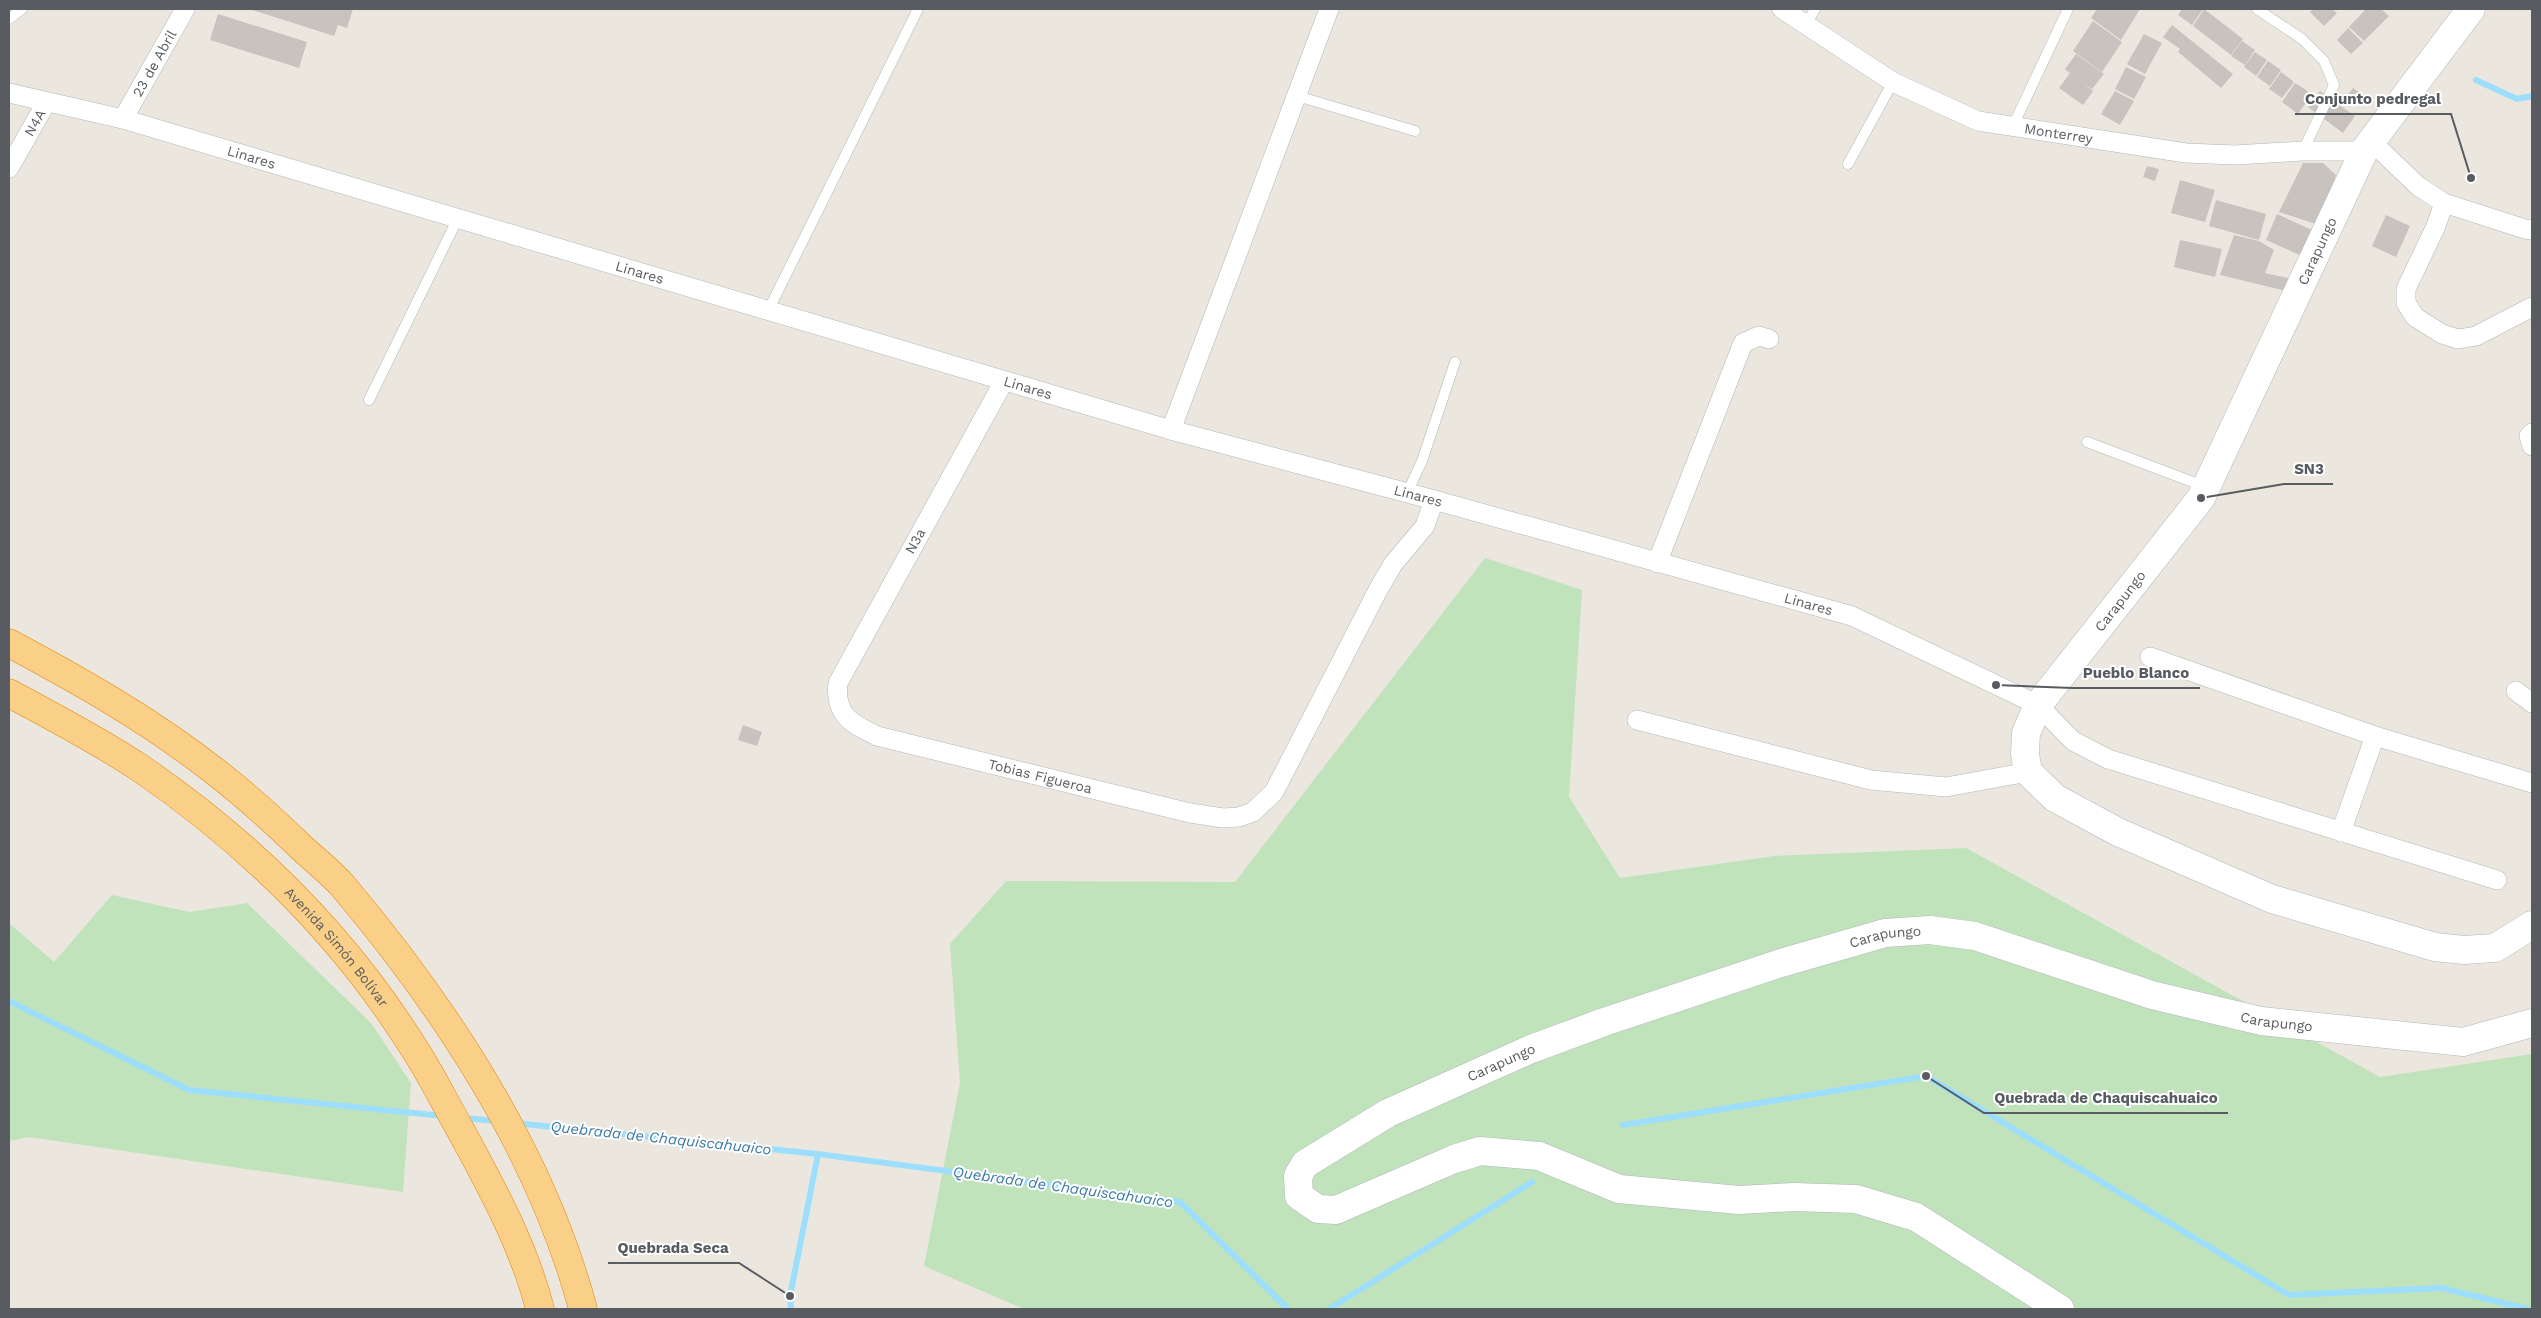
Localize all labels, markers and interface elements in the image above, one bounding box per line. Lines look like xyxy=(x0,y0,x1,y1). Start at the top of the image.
street label: 23 de Abril xyxy=(129,26,180,99)
callout: Conjunto pedregal xyxy=(2295,84,2451,114)
text: Conjunto pedregal xyxy=(2305,90,2441,108)
street label: N4A xyxy=(21,107,49,139)
street label: Monterrey xyxy=(2023,120,2095,147)
street label: Linares xyxy=(225,142,278,172)
street label: Carapungo xyxy=(2294,215,2340,287)
street label: Linares xyxy=(614,258,666,287)
street label: Linares xyxy=(1002,373,1054,402)
callout: SN3 xyxy=(2284,454,2333,484)
text: SN3 xyxy=(2294,460,2324,478)
street label: Linares xyxy=(1392,482,1444,510)
street label: N3a xyxy=(902,526,928,556)
street label: Carapungo xyxy=(2091,567,2149,635)
street label: Linares xyxy=(1783,590,1835,618)
callout: Pueblo Blanco xyxy=(2073,658,2200,688)
text: Pueblo Blanco xyxy=(2083,664,2189,682)
street label: Tobias Figueroa xyxy=(987,756,1094,797)
street label: Avenida Simón Bolívar xyxy=(281,884,392,1010)
street label: Carapungo xyxy=(1847,923,1922,951)
street label: Carapungo xyxy=(2239,1008,2314,1034)
street label: Carapungo xyxy=(1465,1040,1538,1085)
callout: Quebrada de Chaquiscahuaico xyxy=(1984,1083,2228,1113)
text: Quebrada de Chaquiscahuaico xyxy=(1994,1089,2218,1107)
water label: Quebrada de Chaquiscahuaico xyxy=(550,1117,773,1159)
water label: Quebrada de Chaquiscahuaico xyxy=(952,1163,1174,1211)
callout: Quebrada Seca xyxy=(608,1233,739,1263)
text: Quebrada Seca xyxy=(617,1239,729,1257)

